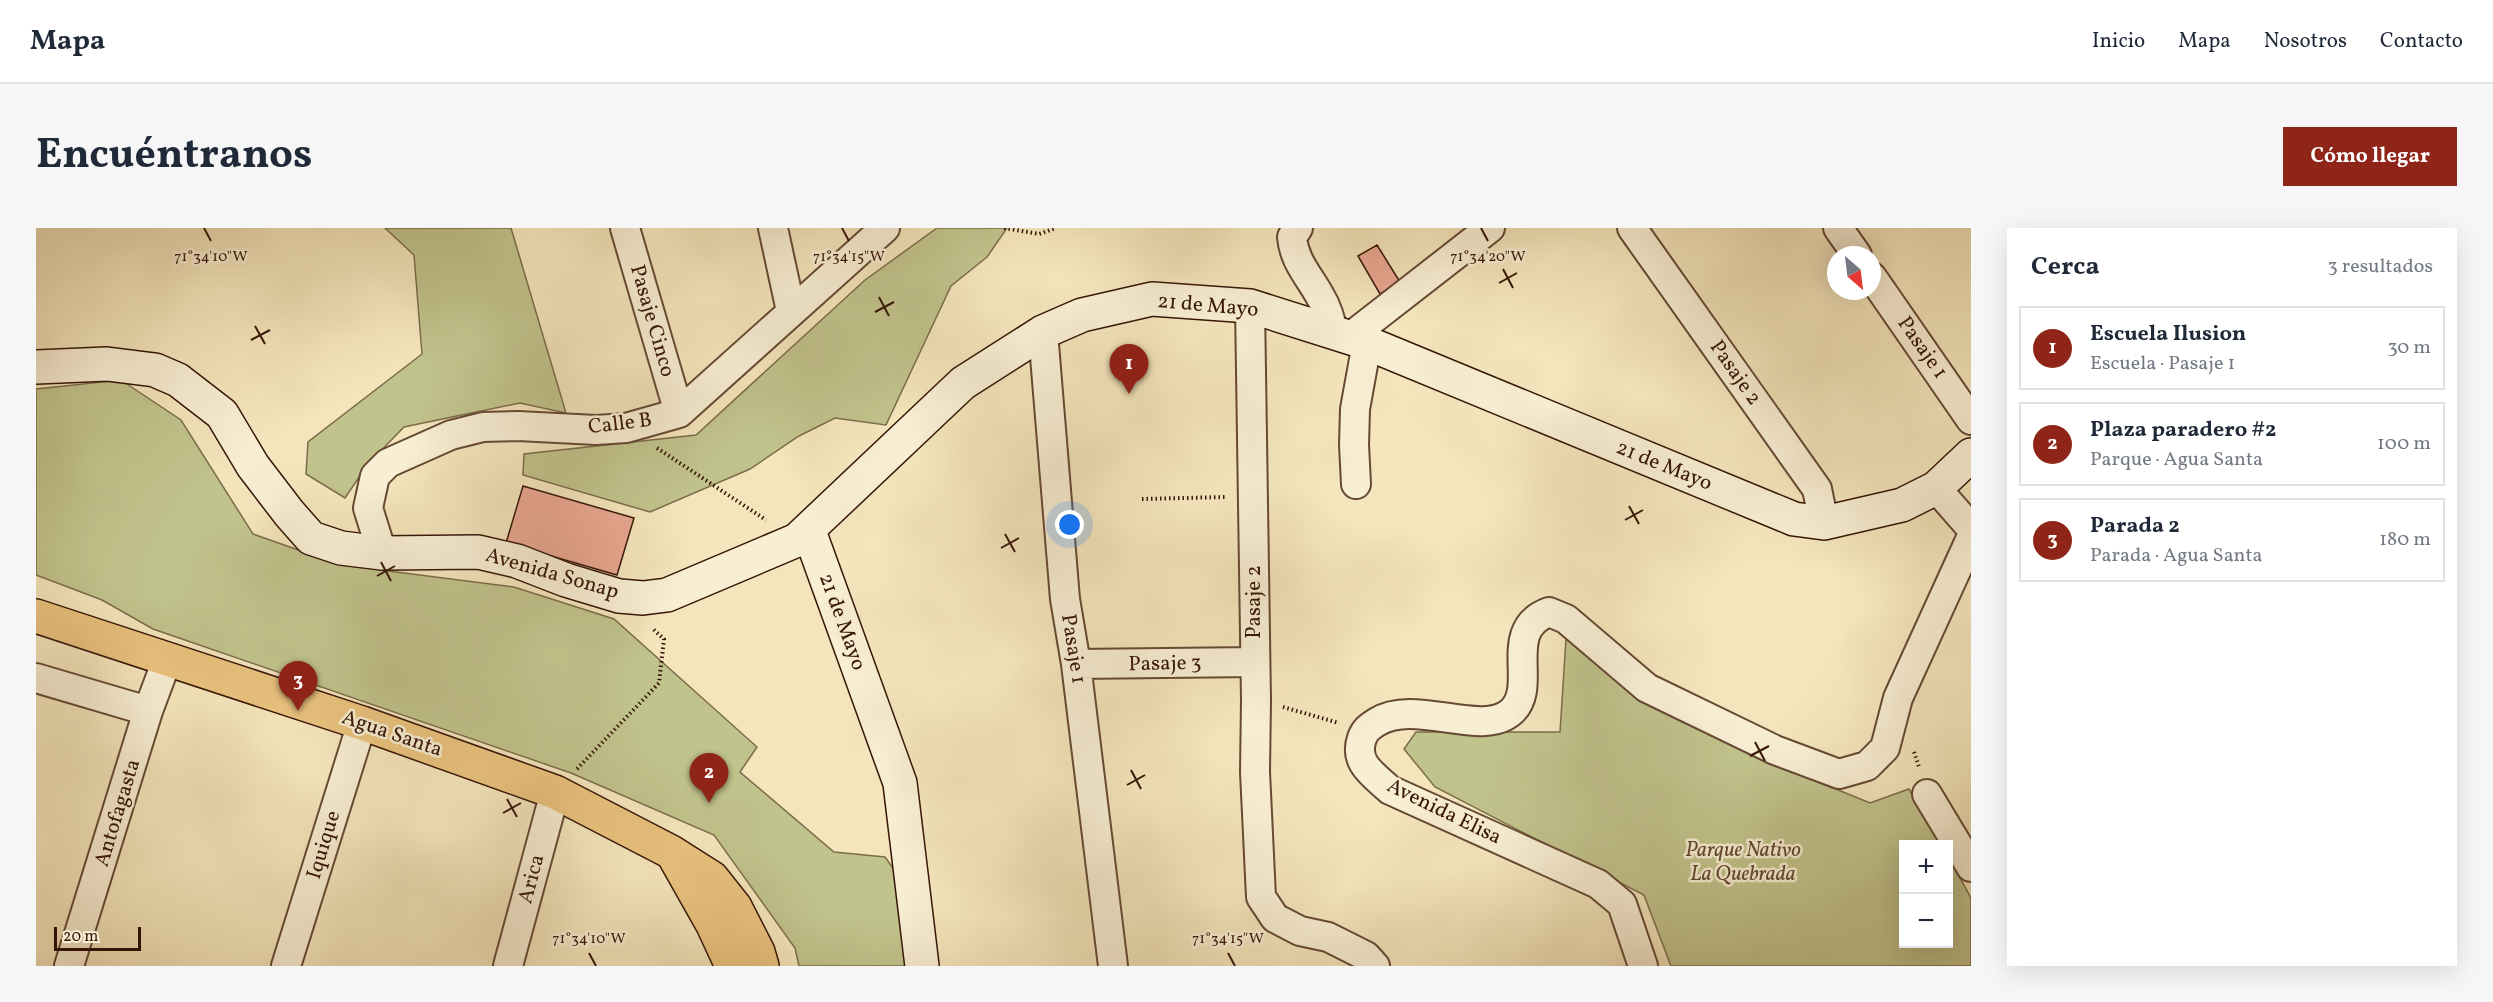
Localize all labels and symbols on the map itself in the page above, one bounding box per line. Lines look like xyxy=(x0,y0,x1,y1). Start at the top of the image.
north arrow xyxy=(1827,246,1881,300)
text: 71°34'10"W xyxy=(174,247,248,268)
text: 71°34'15"W xyxy=(813,247,885,268)
text: 71°34'20"W xyxy=(1450,247,1526,268)
street label: Pasaje Cinco xyxy=(622,262,682,380)
street label: 21 de Mayo xyxy=(1156,287,1260,325)
street label: Pasaje 1 xyxy=(1890,311,1954,385)
street label: Pasaje 2 xyxy=(1702,335,1768,411)
pin: 1 xyxy=(1110,344,1148,394)
street label: Calle B xyxy=(586,406,654,442)
street label: 21 de Mayo xyxy=(1612,434,1716,498)
your location xyxy=(1055,510,1084,539)
street label: Avenida Sonap xyxy=(482,541,622,607)
street label: Pasaje 2 xyxy=(1240,565,1269,639)
street label: 21 de Mayo xyxy=(811,569,873,675)
street label: Pasaje 1 xyxy=(1053,612,1093,686)
street label: Pasaje 3 xyxy=(1128,649,1202,679)
pin: 3 xyxy=(278,662,318,711)
street label: Agua Santa xyxy=(338,703,446,765)
pin: 2 xyxy=(690,754,728,803)
street label: Antofagasta xyxy=(88,756,148,870)
street label: Avenida Elisa xyxy=(1382,772,1506,852)
street label: Iquique xyxy=(300,807,348,883)
park label: Parque Nativo La Quebrada xyxy=(1685,836,1801,889)
street label: Arica xyxy=(512,851,552,907)
scale bar xyxy=(54,924,141,952)
text: 71°34'10"W xyxy=(552,929,626,950)
text: 71°34'15"W xyxy=(1192,929,1264,950)

